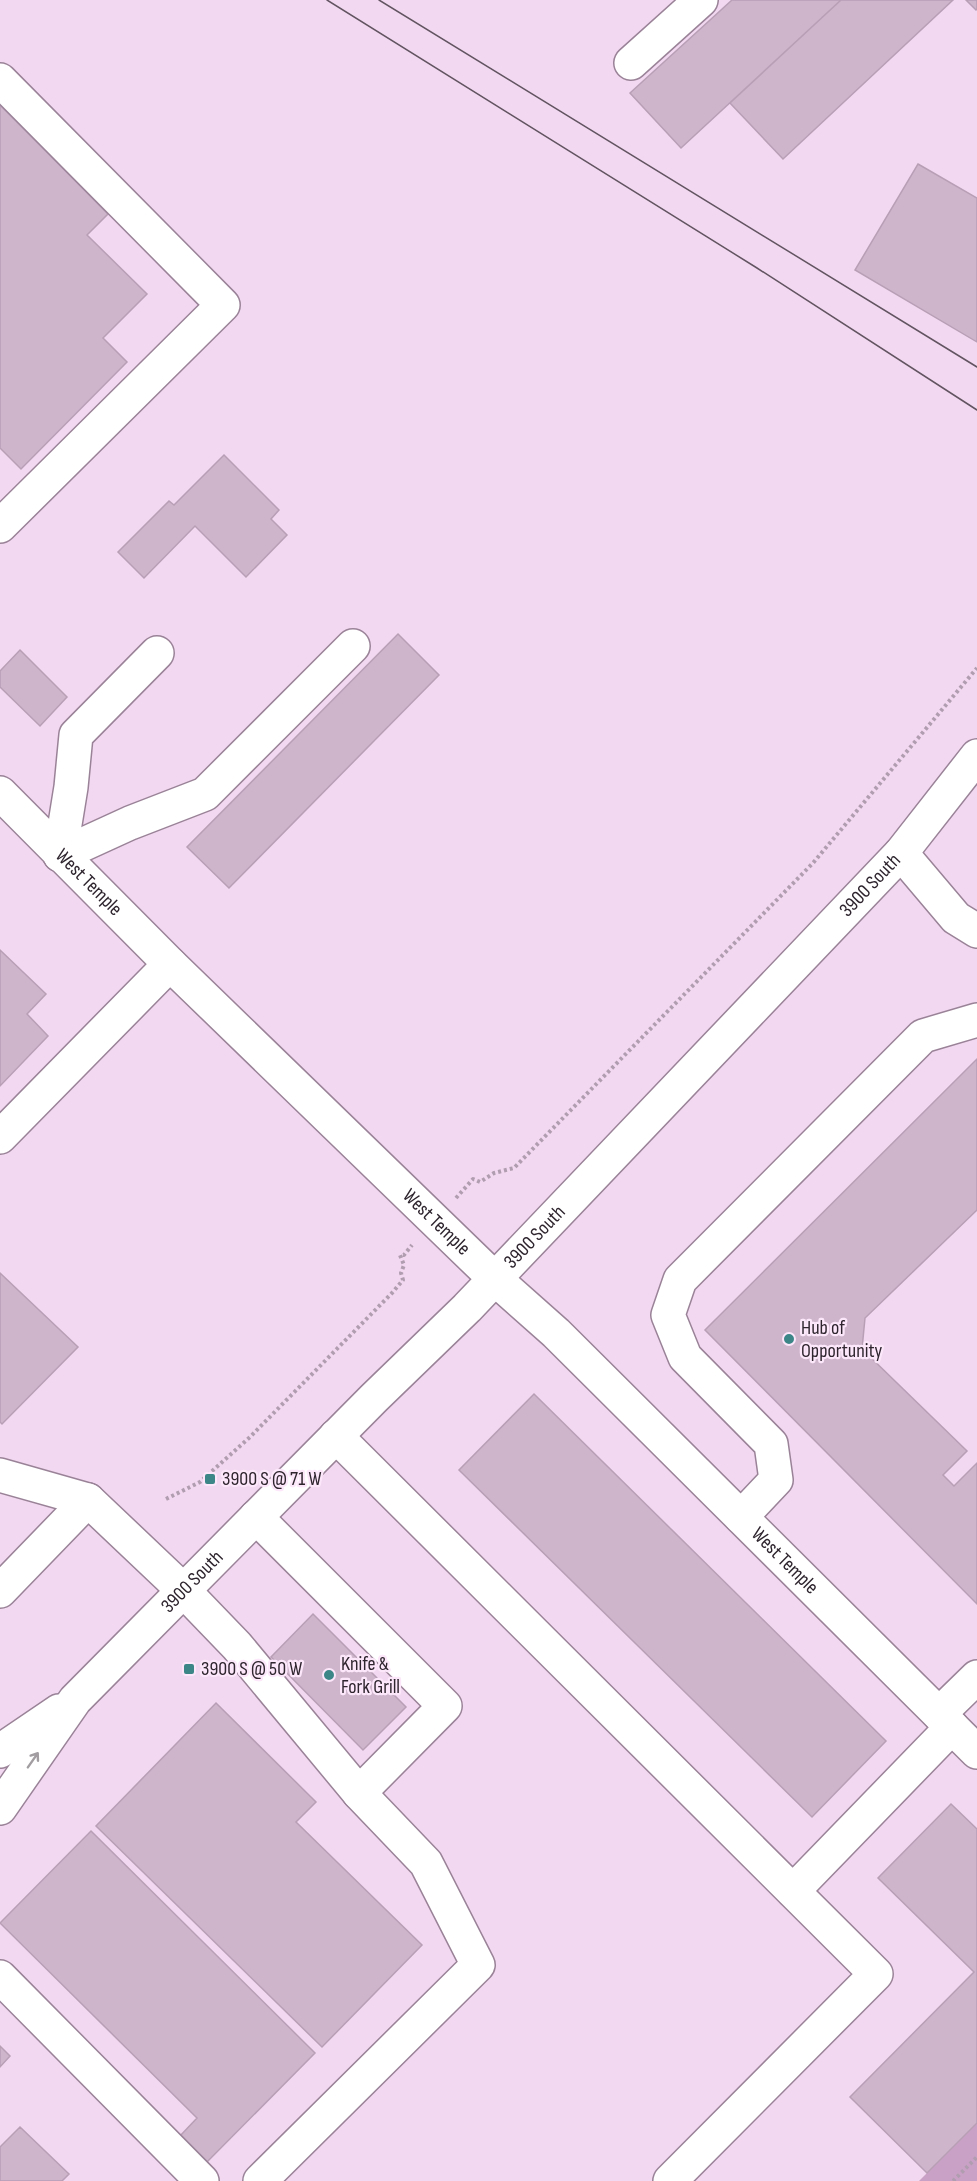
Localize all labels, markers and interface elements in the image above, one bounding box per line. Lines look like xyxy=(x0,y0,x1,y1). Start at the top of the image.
street label: West Temple xyxy=(50,844,127,921)
street label: 3900 South xyxy=(834,849,906,922)
street label: West Temple xyxy=(397,1184,475,1260)
street label: 3900 South xyxy=(499,1200,570,1274)
place label: Hub of Opportunity xyxy=(801,1316,883,1363)
marker: Hub of Opportunity xyxy=(782,1332,796,1346)
place label: 3900 S @ 71 W xyxy=(222,1467,321,1491)
marker: 3900 S @ 71 W xyxy=(203,1472,217,1486)
street label: West Temple xyxy=(746,1522,823,1599)
street label: 3900 South xyxy=(156,1545,228,1618)
place label: Knife & Fork Grill xyxy=(341,1652,400,1699)
place label: 3900 S @ 50 W xyxy=(201,1657,302,1681)
marker: 3900 S @ 50 W xyxy=(182,1662,196,1676)
marker: Knife & Fork Grill xyxy=(322,1668,336,1682)
one-way arrow xyxy=(27,1752,39,1769)

